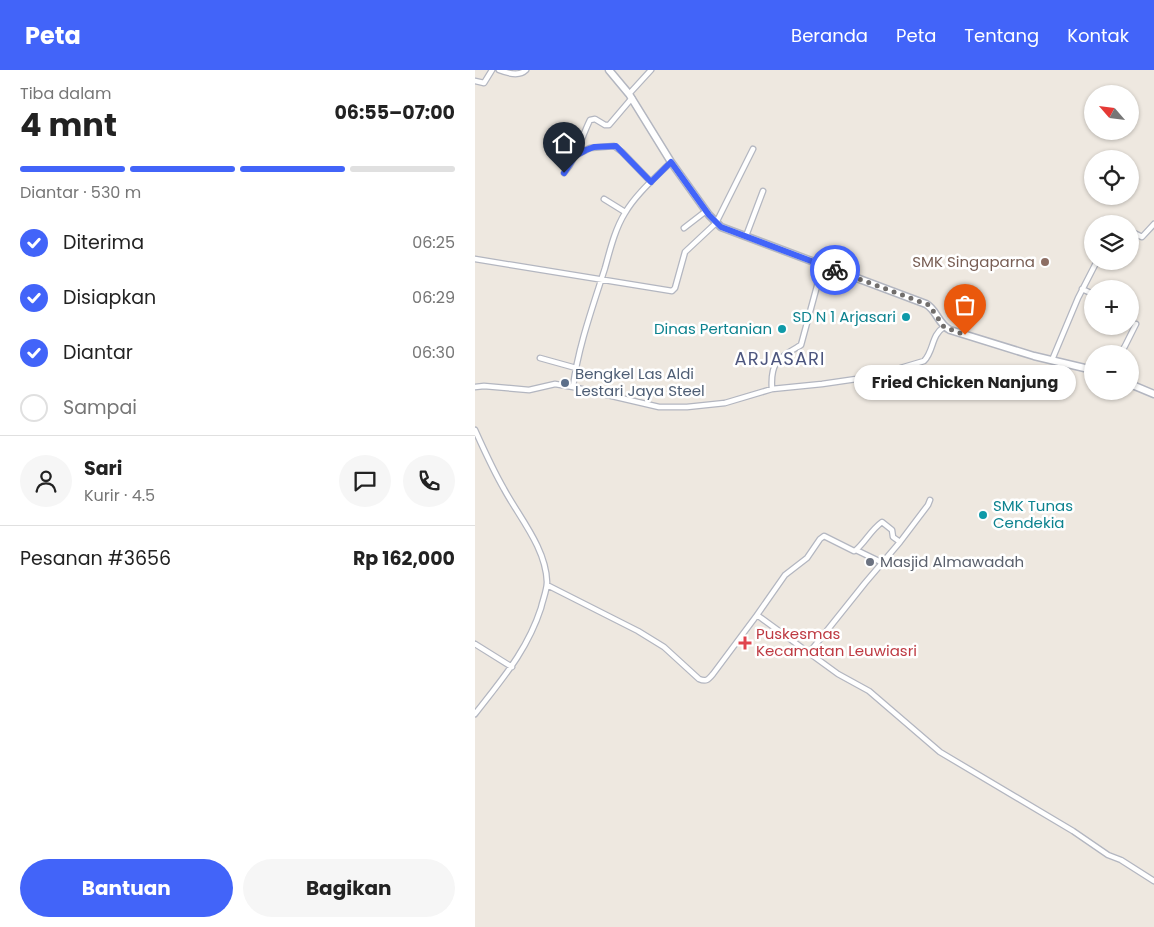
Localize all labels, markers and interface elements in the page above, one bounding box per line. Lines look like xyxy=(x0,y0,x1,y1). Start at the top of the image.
text: Peta xyxy=(25,19,81,52)
text: Beranda xyxy=(791,23,868,48)
text: Peta xyxy=(896,23,936,48)
text: Tentang xyxy=(964,23,1039,48)
text: Kontak xyxy=(1067,23,1129,48)
text: Tiba dalam xyxy=(20,82,111,105)
north arrow xyxy=(1084,85,1139,140)
map controls xyxy=(1084,85,1139,400)
text: 06:55–07:00 xyxy=(334,99,455,126)
text: 4 mnt xyxy=(20,102,117,147)
pin xyxy=(543,122,585,173)
icon: home xyxy=(550,129,578,157)
button: locate xyxy=(1084,150,1139,205)
text: Diantar · 530 m xyxy=(20,181,141,204)
button: layers xyxy=(1084,215,1139,270)
icon: check xyxy=(20,229,48,257)
text: Diterima xyxy=(63,229,144,256)
text: 06:25 xyxy=(412,231,455,254)
courier xyxy=(810,245,860,295)
place label: SMK Singaparna xyxy=(912,251,1035,272)
icon: bike xyxy=(821,256,849,284)
marker: SMK Singaparna xyxy=(1039,256,1051,268)
button: + xyxy=(1084,280,1139,335)
icon: check xyxy=(20,284,48,312)
text: Disiapkan xyxy=(63,284,156,311)
pin xyxy=(944,284,986,335)
text: 06:29 xyxy=(412,286,455,309)
icon: bag xyxy=(951,291,979,319)
place label: SD N 1 Arjasari xyxy=(792,306,896,327)
marker: SD N 1 Arjasari xyxy=(900,311,912,323)
place label: Dinas Pertanian xyxy=(654,318,772,339)
marker: Dinas Pertanian xyxy=(776,323,788,335)
icon: check xyxy=(20,339,48,367)
text: Diantar xyxy=(63,339,133,366)
text: 06:30 xyxy=(412,341,455,364)
button: − xyxy=(1084,345,1139,400)
district label: ARJASARI xyxy=(735,346,825,371)
place label: Bengkel Las Aldi Lestari Jaya Steel xyxy=(575,363,705,401)
callout: Fried Chicken Nanjung xyxy=(854,365,1076,400)
text: Fried Chicken Nanjung xyxy=(872,371,1058,394)
marker: Bengkel Las Aldi Lestari Jaya Steel xyxy=(559,377,571,389)
text: Sampai xyxy=(63,394,137,421)
button: person xyxy=(20,455,72,507)
text: Sari xyxy=(84,455,122,482)
button: chat xyxy=(339,455,391,507)
button: phone xyxy=(403,455,455,507)
text: Kurir · 4.5 xyxy=(84,484,155,507)
place label: SMK Tunas Cendekia xyxy=(993,495,1073,533)
marker: SMK Tunas Cendekia xyxy=(977,509,989,521)
text: Pesanan #3656 xyxy=(20,545,171,572)
text: Rp 162,000 xyxy=(353,545,455,572)
place label: Masjid Almawadah xyxy=(880,551,1024,572)
marker: Masjid Almawadah xyxy=(864,556,876,568)
place label: Puskesmas Kecamatan Leuwiasri xyxy=(756,623,917,661)
marker: Puskesmas Kecamatan Leuwiasri xyxy=(738,636,752,650)
button: Bantuan xyxy=(20,859,233,917)
button: Bagikan xyxy=(243,859,455,917)

